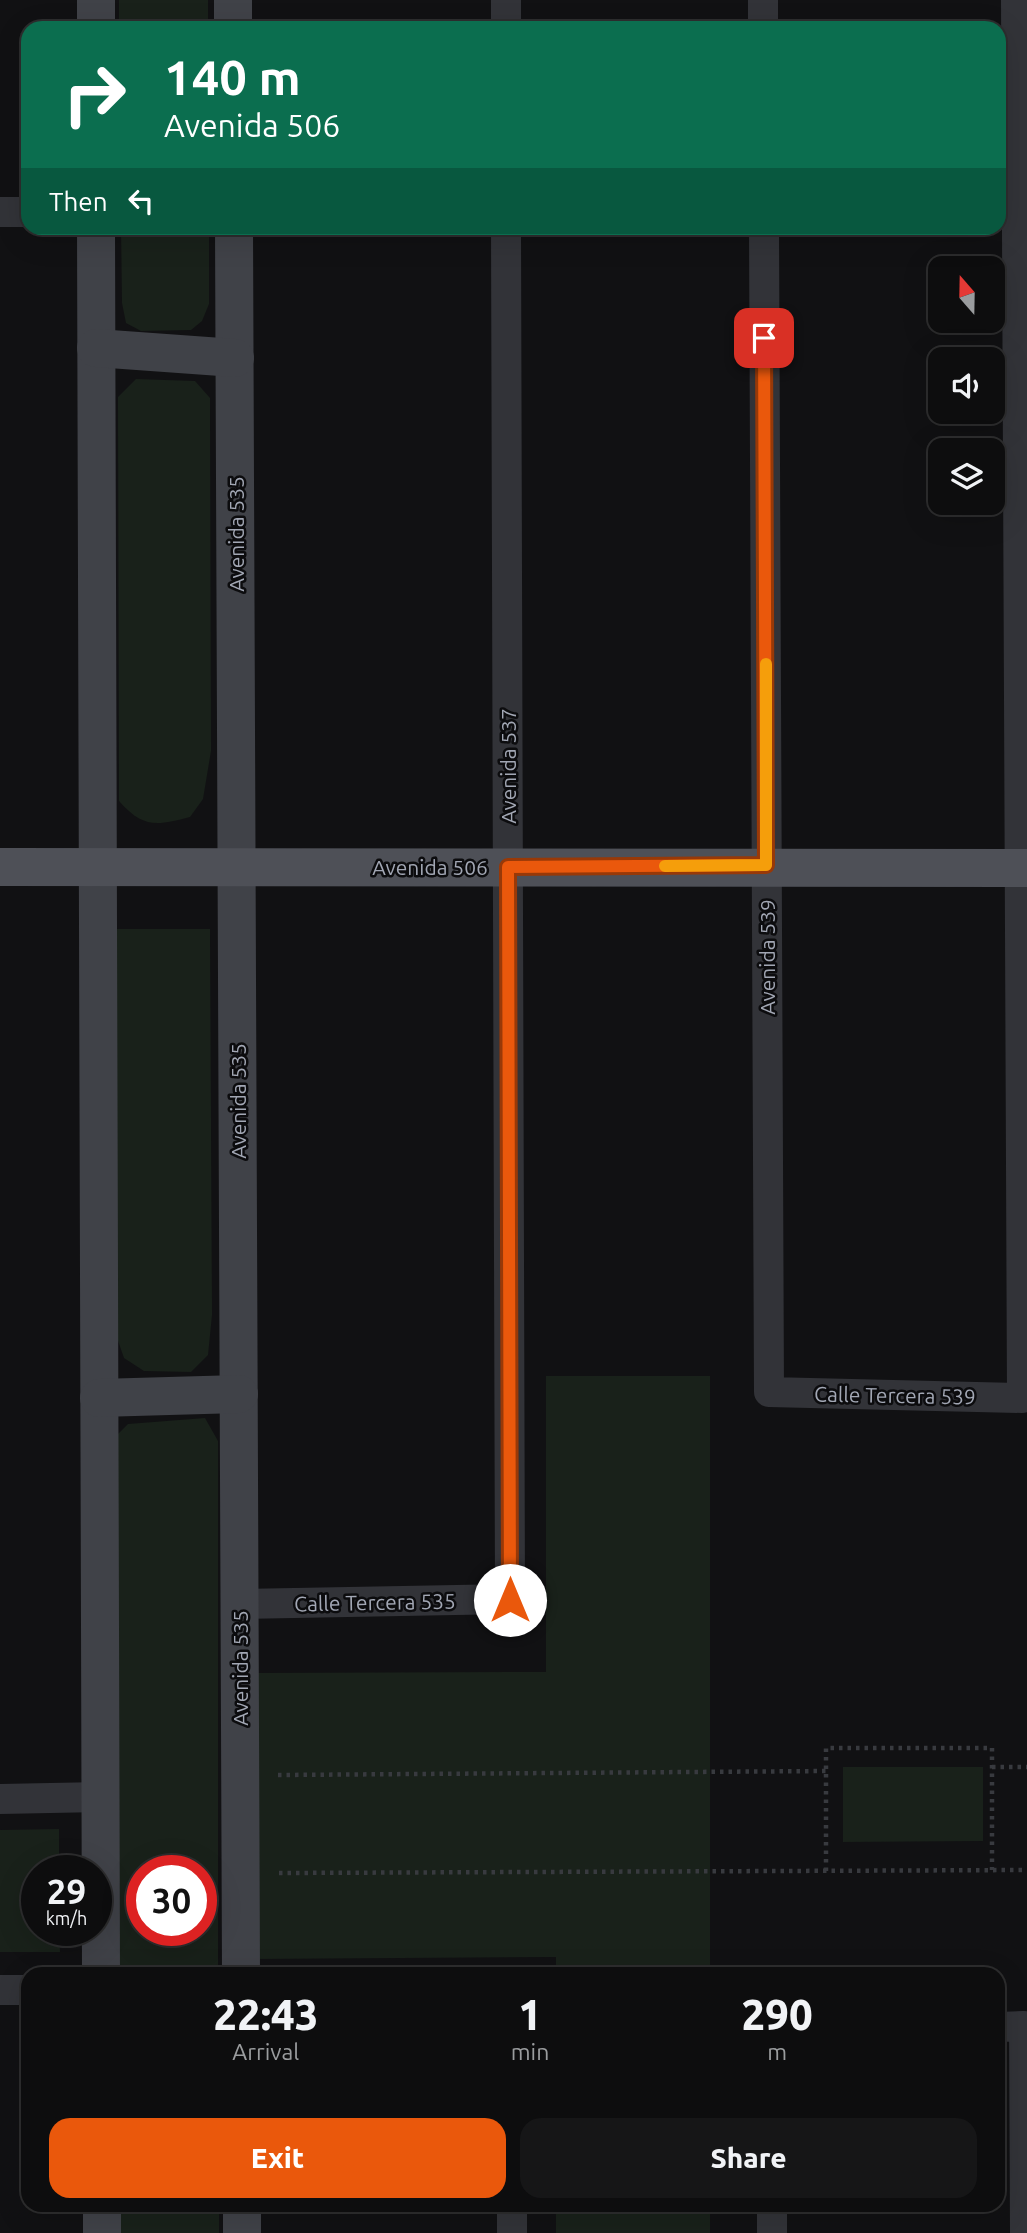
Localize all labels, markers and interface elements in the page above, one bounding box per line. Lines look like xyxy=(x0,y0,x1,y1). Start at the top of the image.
icon: right xyxy=(49,49,140,140)
text: 140 m xyxy=(164,49,301,104)
text: Avenida 506 xyxy=(164,107,340,143)
icon: left xyxy=(122,182,160,220)
text: Then xyxy=(49,187,108,216)
north arrow xyxy=(928,256,1004,332)
map controls xyxy=(928,256,1005,515)
pin xyxy=(734,308,794,368)
icon: arrive xyxy=(745,319,783,357)
button: sound xyxy=(928,347,1005,424)
button: layers xyxy=(928,438,1005,515)
street label: Avenida 535 xyxy=(224,476,248,592)
street label: Avenida 537 xyxy=(496,708,520,824)
street label: Avenida 506 xyxy=(372,855,488,879)
street label: Avenida 539 xyxy=(755,899,779,1015)
street label: Avenida 535 xyxy=(226,1043,250,1159)
street label: Calle Tercera 539 xyxy=(814,1382,976,1408)
position arrow xyxy=(473,1563,547,1637)
street label: Calle Tercera 535 xyxy=(294,1589,456,1615)
street label: Avenida 535 xyxy=(228,1610,252,1726)
speed limit sign: 30 xyxy=(126,1855,217,1946)
text: 29 xyxy=(47,1871,86,1911)
text: km/h xyxy=(46,1908,87,1928)
text: 22:43 xyxy=(213,1991,318,2038)
text: 1 xyxy=(518,1991,542,2038)
text: 290 xyxy=(742,1991,813,2038)
text: Arrival xyxy=(232,2039,299,2064)
text: min xyxy=(511,2039,549,2064)
text: m xyxy=(767,2039,787,2064)
button: Exit xyxy=(49,2118,506,2198)
button: Share xyxy=(520,2118,977,2198)

